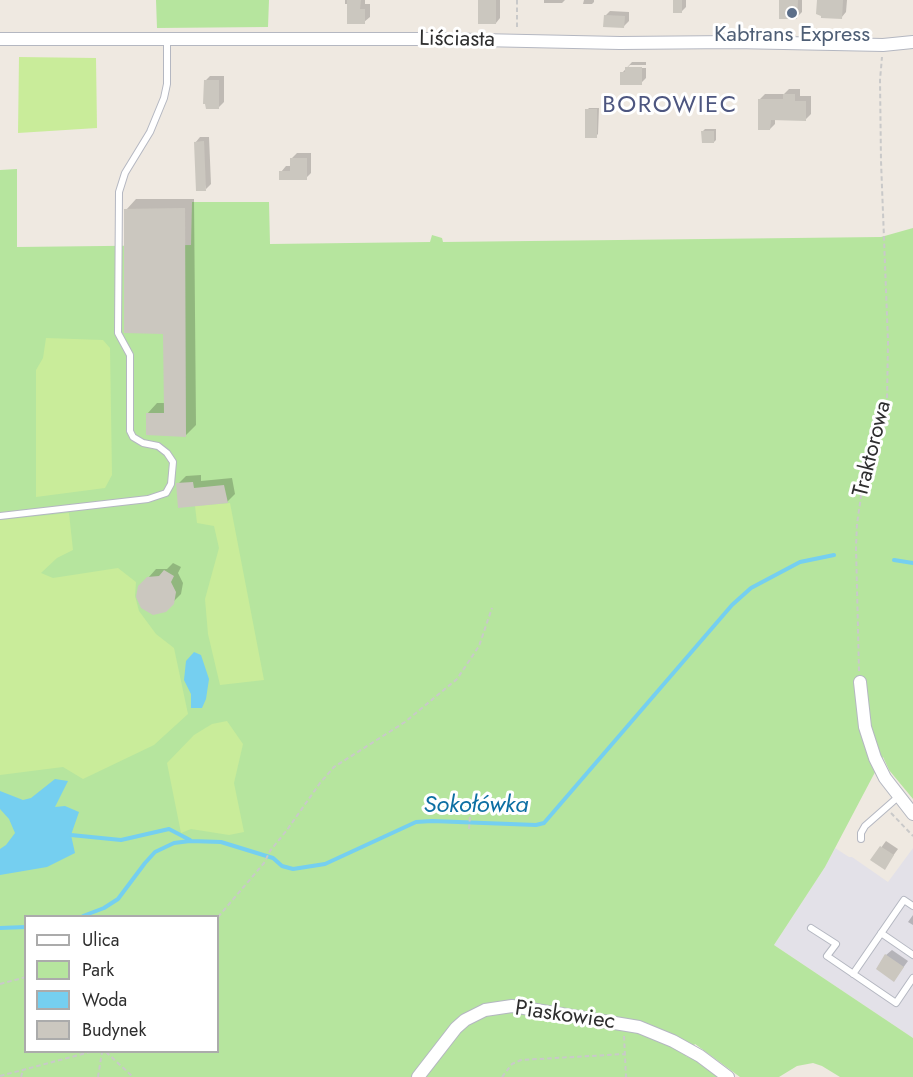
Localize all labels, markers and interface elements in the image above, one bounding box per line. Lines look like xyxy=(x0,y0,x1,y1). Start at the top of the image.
marker: Kabtrans Express xyxy=(785,6,799,20)
place label: Kabtrans Express xyxy=(714,23,870,49)
street label: Liściasta xyxy=(419,26,495,54)
district label: BOROWIEC xyxy=(602,92,738,120)
street label: Traktorowa xyxy=(848,398,898,500)
water label: Sokołówka xyxy=(423,792,529,820)
legend xyxy=(24,915,219,1053)
text: Ulica xyxy=(82,927,119,953)
text: Park xyxy=(82,957,114,983)
text: Woda xyxy=(82,987,127,1013)
street label: Piaskowiec xyxy=(513,996,617,1036)
text: Budynek xyxy=(82,1017,146,1043)

